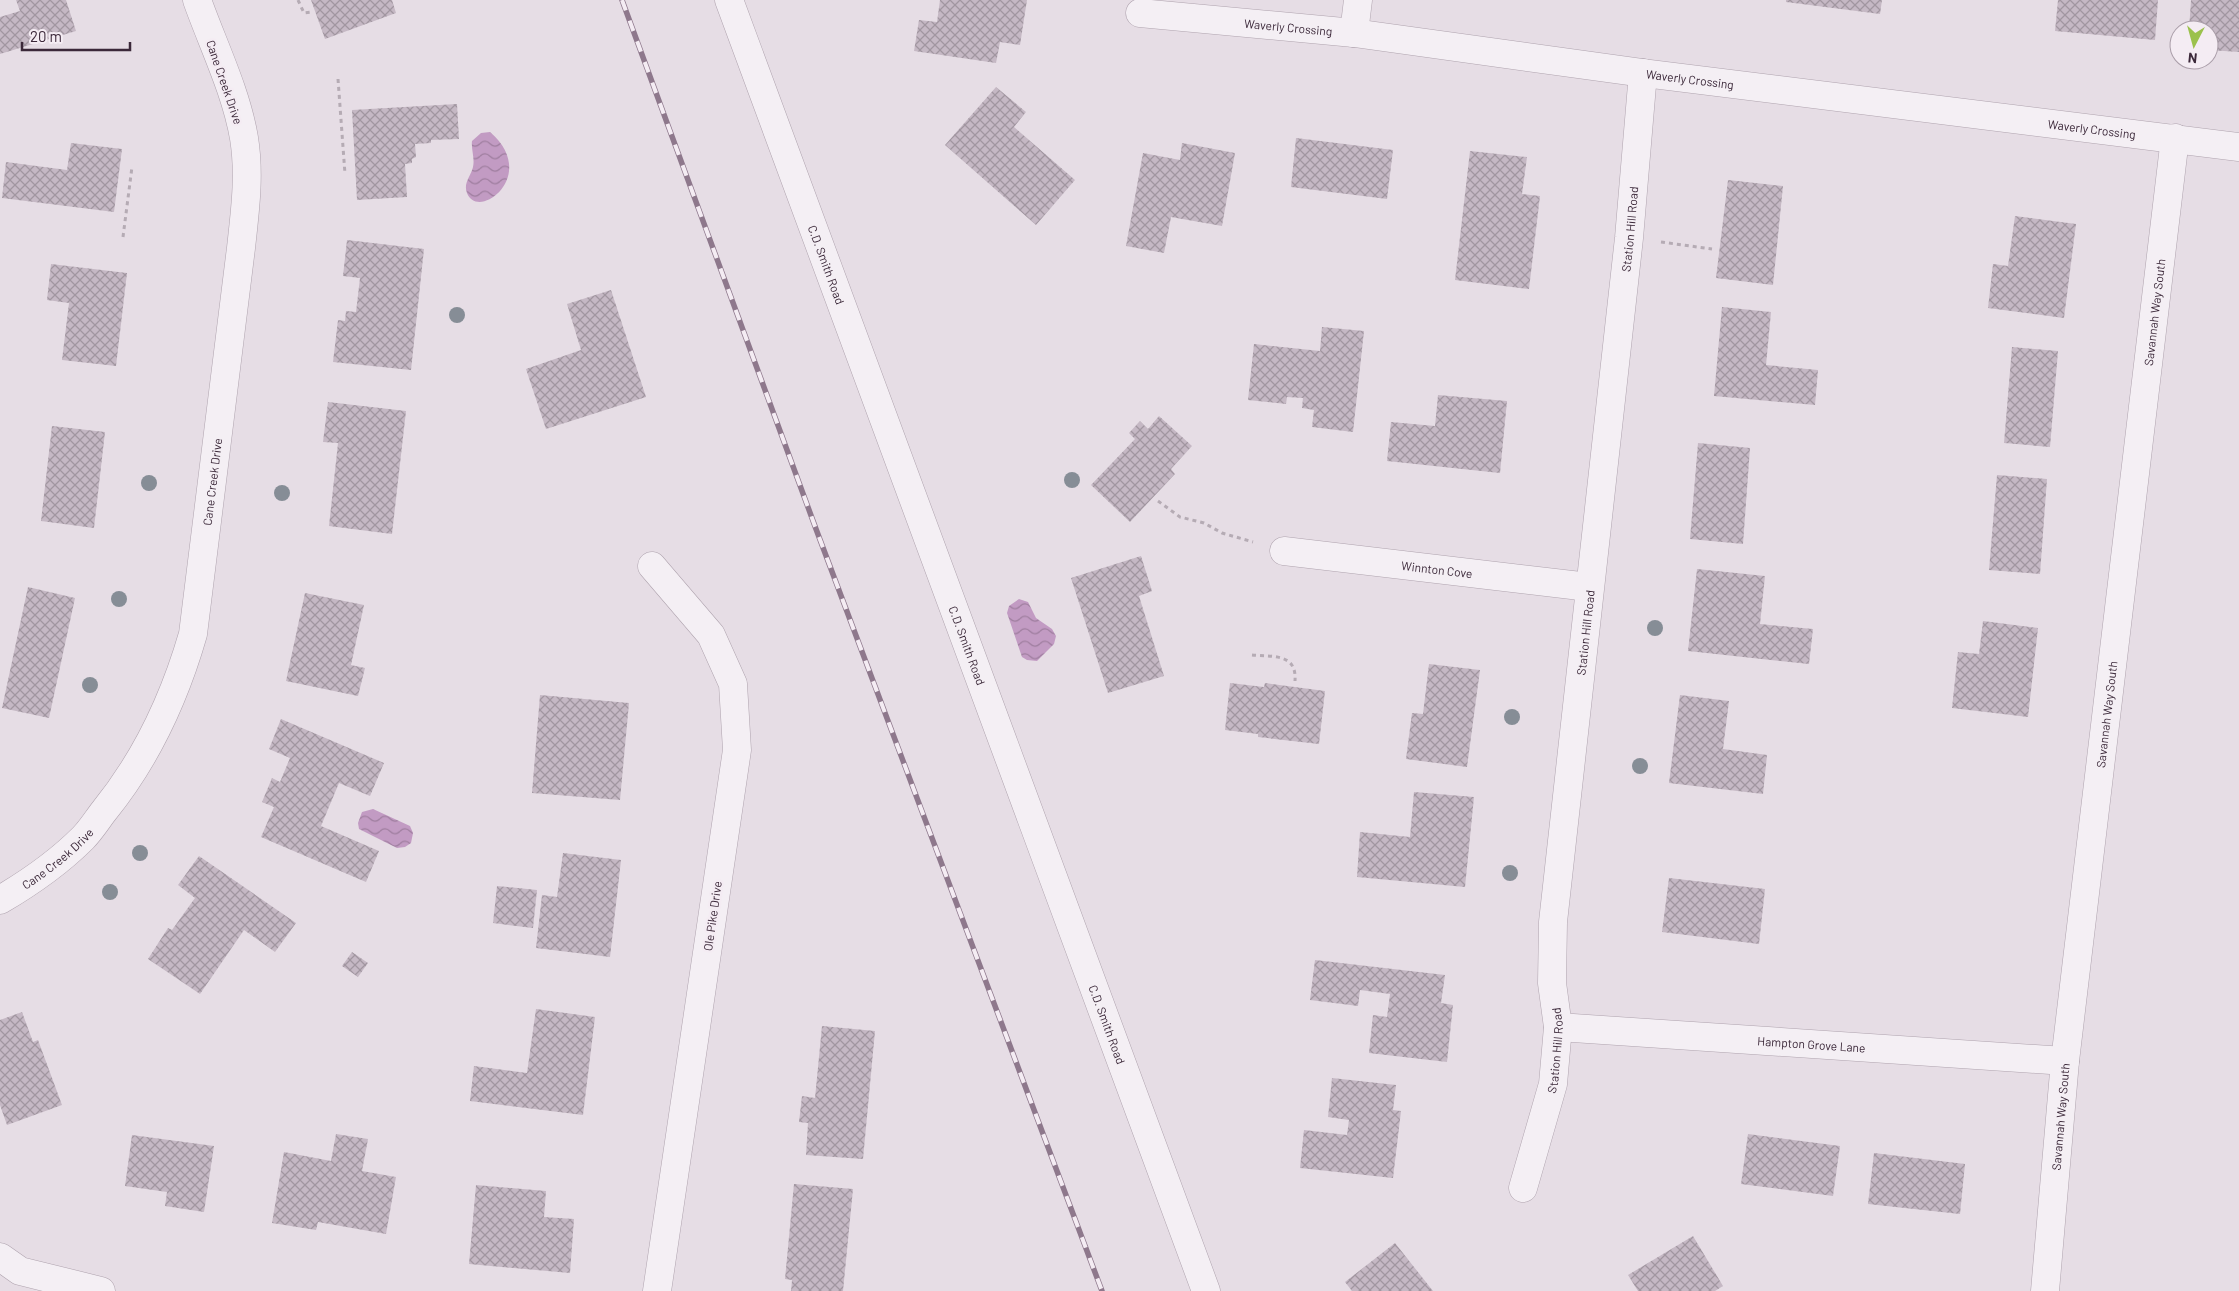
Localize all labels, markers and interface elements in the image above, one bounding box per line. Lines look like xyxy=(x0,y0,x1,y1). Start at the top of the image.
street label: Waverly Crossing xyxy=(1244,16,1333,38)
scale bar xyxy=(22,20,130,52)
north arrow xyxy=(2169,20,2219,70)
text: 20 m xyxy=(30,27,62,45)
street label: Cane Creek Drive xyxy=(204,38,246,126)
text: N xyxy=(2187,49,2198,67)
street label: Waverly Crossing xyxy=(1645,66,1735,91)
street label: Waverly Crossing xyxy=(2047,116,2137,141)
street label: Station Hill Road xyxy=(1618,186,1640,273)
street label: C.D. Smith Road xyxy=(806,223,848,306)
street label: Savannah Way South xyxy=(2141,258,2168,366)
street label: Cane Creek Drive xyxy=(200,437,224,526)
street label: Winnton Cove xyxy=(1401,558,1473,580)
street label: Station Hill Road xyxy=(1573,589,1597,676)
street label: C.D. Smith Road xyxy=(946,604,988,687)
street label: Savannah Way South xyxy=(2093,660,2120,769)
street label: Cane Creek Drive xyxy=(19,825,96,892)
street label: Ole Pike Drive xyxy=(700,880,724,952)
street label: C.D. Smith Road xyxy=(1086,983,1128,1066)
street label: Station Hill Road xyxy=(1544,1007,1565,1095)
street label: Hampton Grove Lane xyxy=(1757,1033,1866,1055)
street label: Savannah Way South xyxy=(2049,1062,2072,1171)

